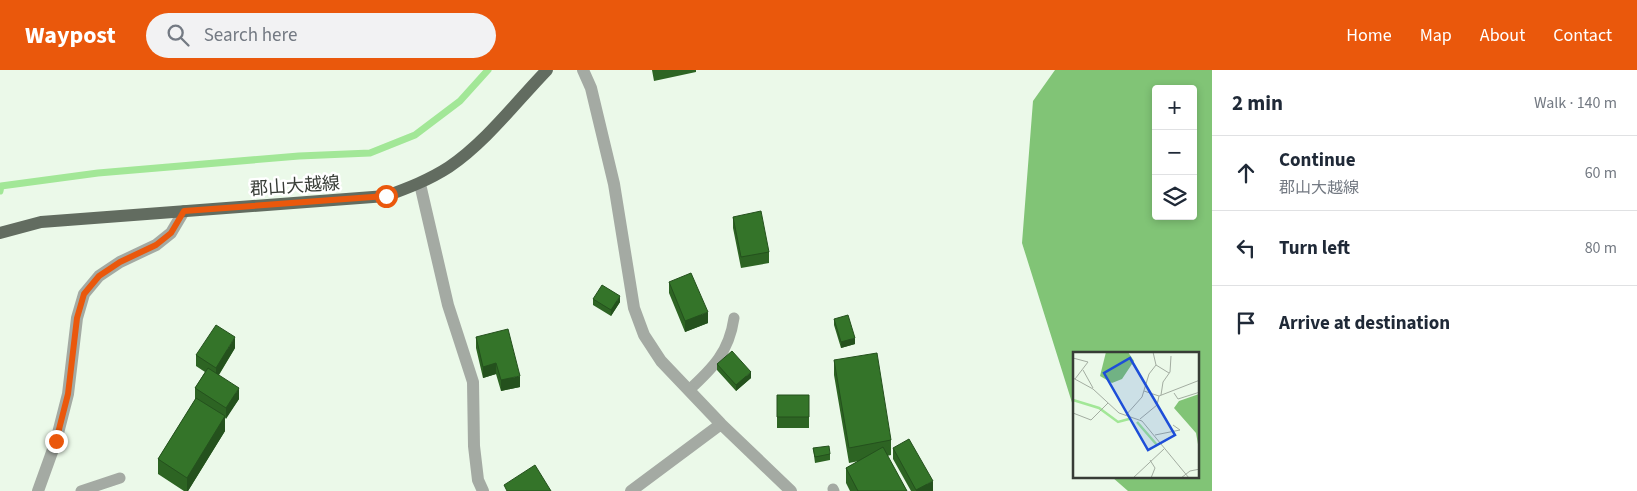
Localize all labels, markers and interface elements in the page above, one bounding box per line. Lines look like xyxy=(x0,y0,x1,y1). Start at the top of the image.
search box xyxy=(146,13,496,58)
text: Waypost xyxy=(25,18,116,53)
icon: search xyxy=(164,21,192,49)
text: Search here xyxy=(204,22,297,49)
text: Home xyxy=(1346,23,1392,48)
text: Map xyxy=(1420,23,1452,48)
text: About xyxy=(1480,23,1525,48)
text: Contact xyxy=(1553,23,1612,48)
map controls xyxy=(1152,85,1197,220)
button: + xyxy=(1152,85,1197,130)
text: 2 min xyxy=(1232,88,1283,118)
text: Walk · 140 m xyxy=(1534,92,1617,114)
button: − xyxy=(1152,130,1197,175)
text: Continue xyxy=(1279,147,1356,174)
icon: ahead xyxy=(1232,159,1260,187)
text: 60 m xyxy=(1585,162,1617,184)
street label: 郡山大越線 xyxy=(249,171,341,202)
button: layers xyxy=(1152,175,1197,220)
text: 郡山大越線 xyxy=(1279,177,1359,199)
route start xyxy=(375,185,398,208)
icon: left xyxy=(1232,234,1260,262)
text: Turn left xyxy=(1279,235,1350,262)
text: 80 m xyxy=(1585,237,1617,259)
icon: arrive xyxy=(1232,309,1260,337)
text: Arrive at destination xyxy=(1279,310,1450,337)
inset map xyxy=(1073,352,1200,478)
route end xyxy=(45,430,68,453)

